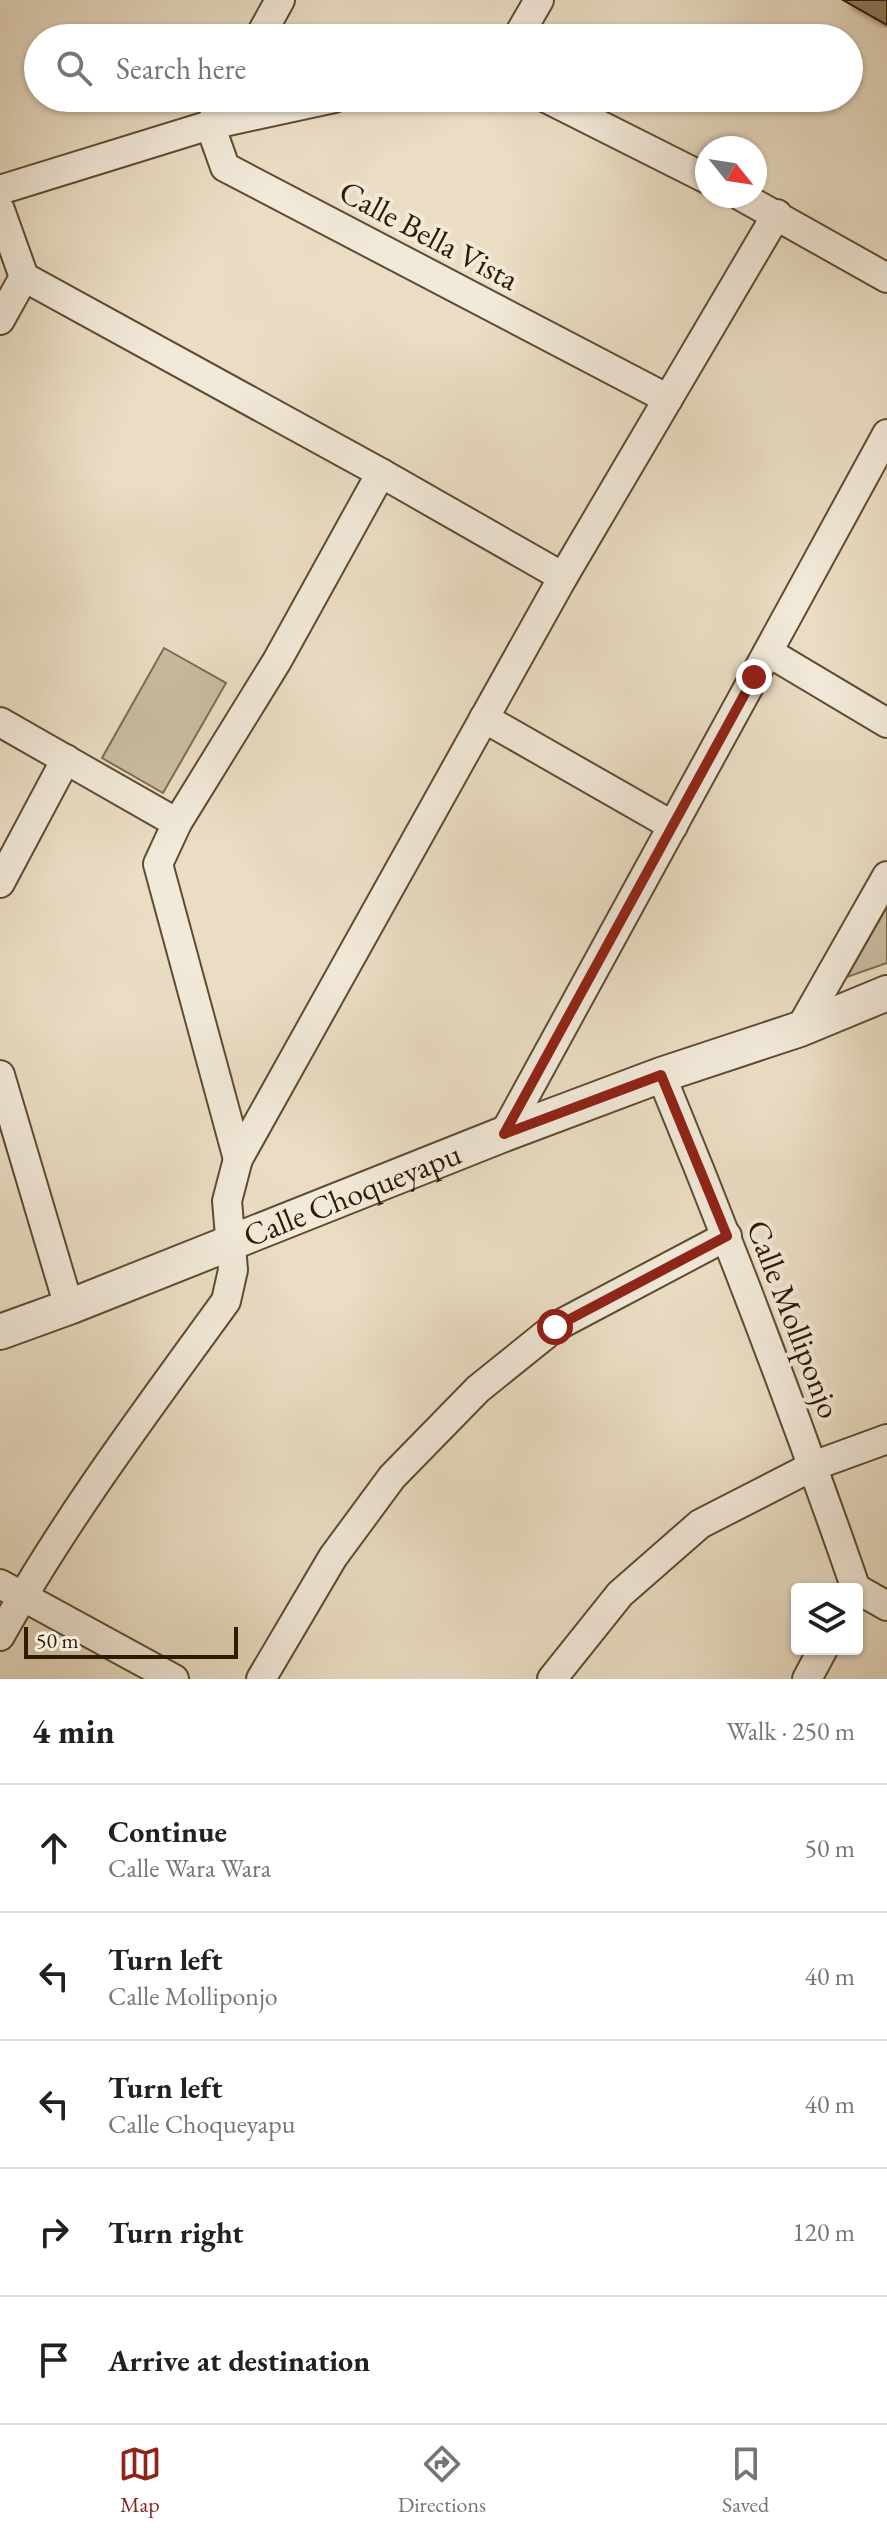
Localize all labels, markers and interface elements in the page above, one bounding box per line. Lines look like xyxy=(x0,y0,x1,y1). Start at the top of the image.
search box xyxy=(24,24,863,112)
icon: search xyxy=(52,46,96,90)
text: Search here xyxy=(116,49,246,88)
north arrow xyxy=(695,136,767,208)
street label: Calle Bella Vista xyxy=(332,170,526,300)
route end xyxy=(736,659,772,695)
street label: Calle Choqueyapu xyxy=(237,1132,467,1257)
street label: Calle Molliponjo xyxy=(737,1214,851,1424)
route start xyxy=(537,1309,573,1345)
map controls xyxy=(791,1583,863,1655)
button: layers xyxy=(791,1583,863,1655)
scale bar xyxy=(24,1623,238,1659)
text: 50 m xyxy=(36,1626,79,1655)
text: 4 min xyxy=(32,1709,115,1753)
text: Walk · 250 m xyxy=(727,1714,855,1748)
text: Continue xyxy=(108,1812,227,1851)
icon: ahead xyxy=(32,1826,76,1870)
text: 50 m xyxy=(805,1831,855,1865)
text: Calle Wara Wara xyxy=(108,1851,271,1885)
text: Turn left xyxy=(108,1940,222,1979)
icon: left xyxy=(32,1954,76,1998)
text: 40 m xyxy=(805,1959,855,1993)
text: Calle Molliponjo xyxy=(108,1979,278,2013)
text: Turn left xyxy=(108,2068,222,2107)
icon: left xyxy=(32,2082,76,2126)
text: 40 m xyxy=(805,2087,855,2121)
text: Calle Choqueyapu xyxy=(108,2107,295,2141)
icon: right xyxy=(32,2210,76,2254)
text: Turn right xyxy=(108,2213,244,2252)
text: 120 m xyxy=(792,2215,855,2249)
icon: arrive xyxy=(32,2338,76,2382)
text: Arrive at destination xyxy=(108,2341,370,2380)
tab: Map xyxy=(118,2442,162,2519)
tab: Directions xyxy=(398,2442,486,2519)
tab: Saved xyxy=(722,2442,769,2519)

